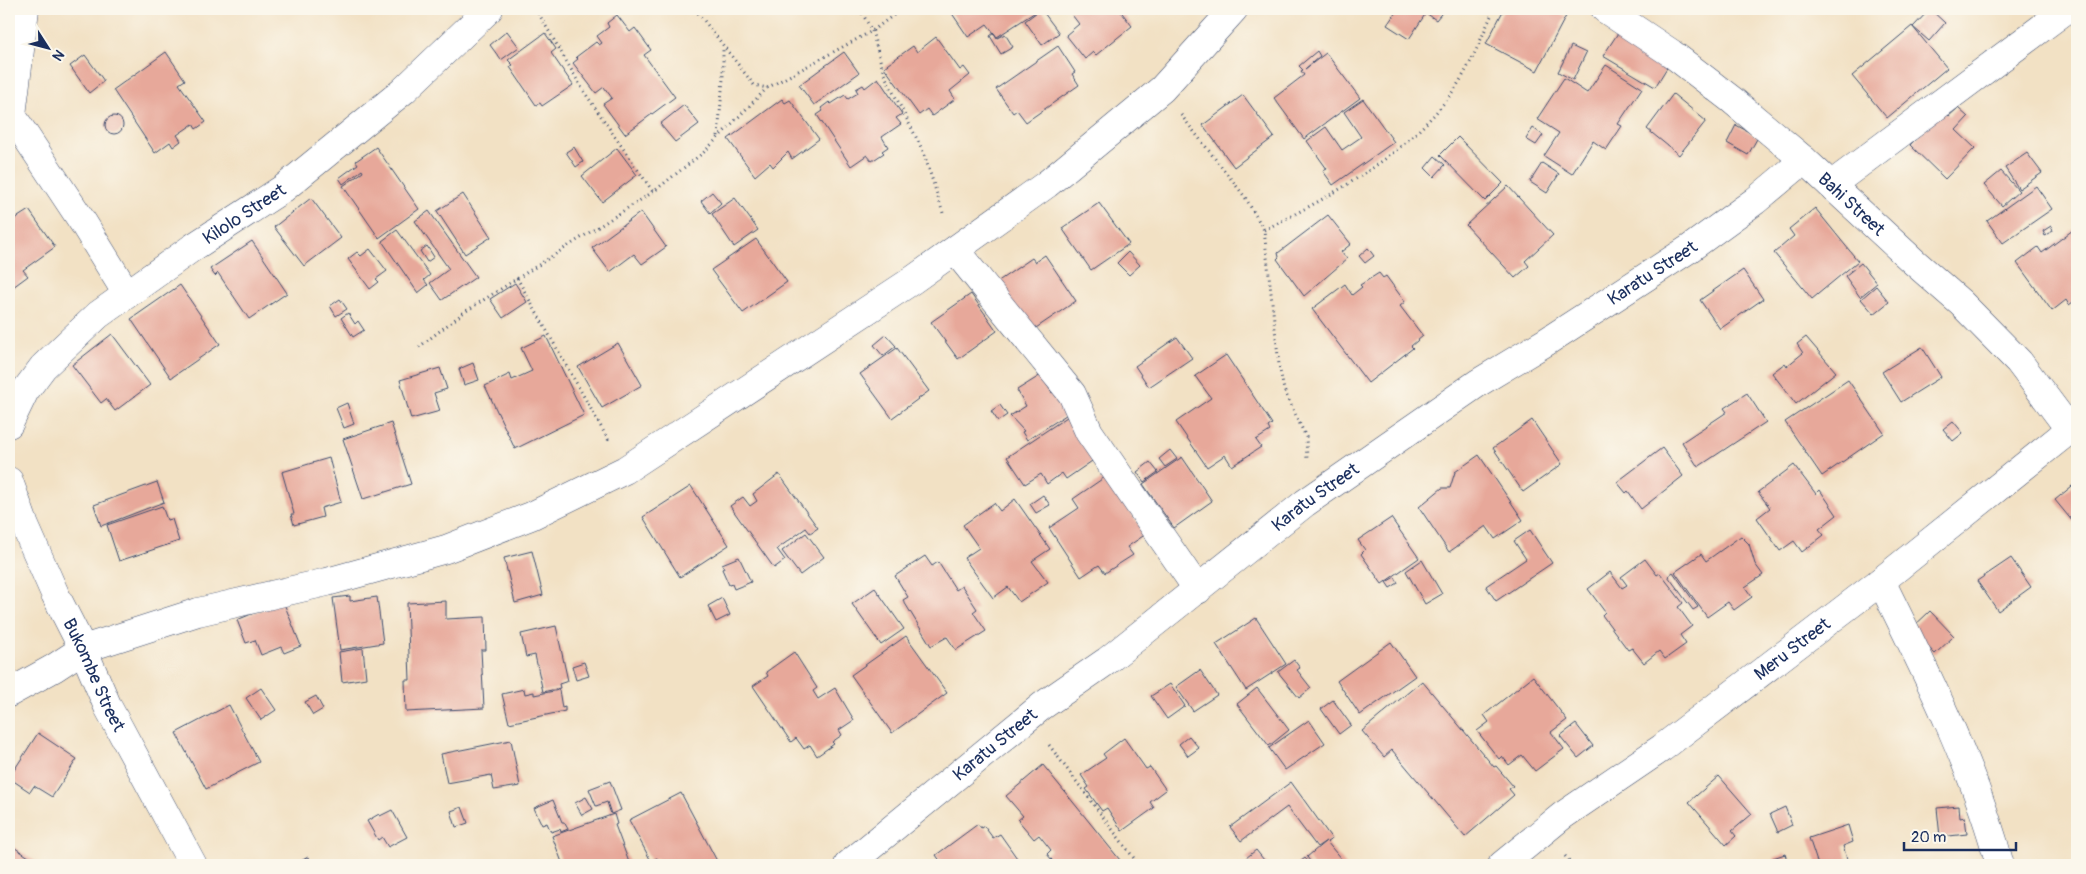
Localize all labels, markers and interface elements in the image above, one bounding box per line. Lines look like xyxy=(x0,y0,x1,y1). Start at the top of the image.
north arrow xyxy=(22,22,72,72)
text: N xyxy=(48,47,68,64)
street label: Bahi Street xyxy=(1813,168,1890,242)
street label: Kilolo Street xyxy=(198,179,291,250)
street label: Karatu Street xyxy=(1603,235,1703,311)
street label: Karatu Street xyxy=(1267,458,1364,537)
street label: Meru Street xyxy=(1750,612,1836,686)
street label: Bukombe Street xyxy=(57,615,130,736)
street label: Karatu Street xyxy=(948,703,1043,786)
scale bar xyxy=(1904,819,2016,851)
text: 20 m xyxy=(1911,828,1946,847)

